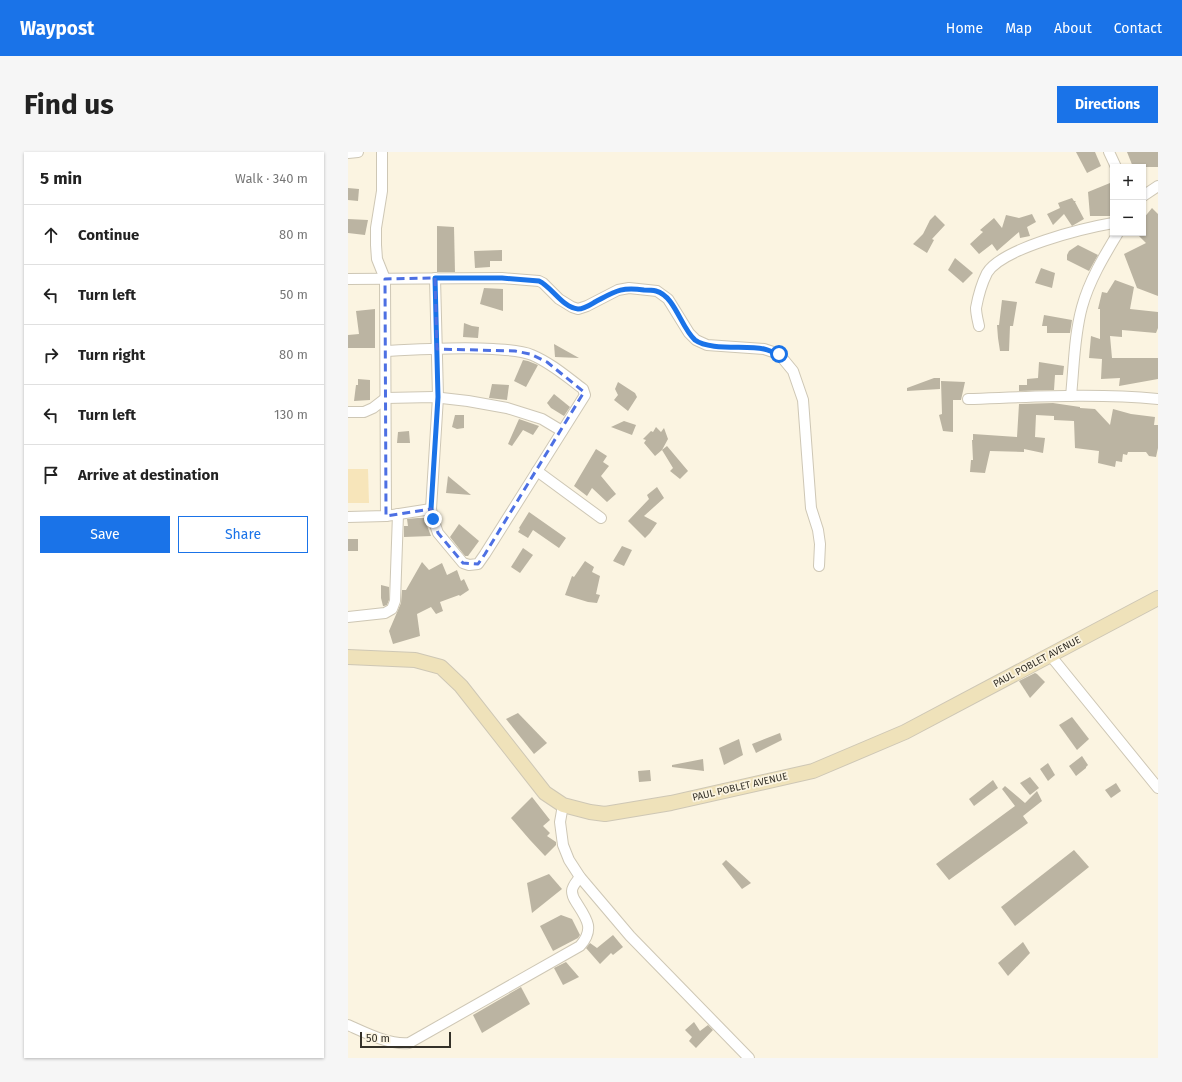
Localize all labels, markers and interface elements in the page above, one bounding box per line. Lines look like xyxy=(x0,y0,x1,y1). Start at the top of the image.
text: Waypost xyxy=(20,17,94,40)
text: Home xyxy=(946,20,983,37)
text: Map xyxy=(1005,20,1032,37)
text: About xyxy=(1054,20,1092,37)
text: Contact xyxy=(1114,20,1162,37)
button: Directions xyxy=(1057,86,1158,123)
text: Find us xyxy=(24,88,114,121)
map controls xyxy=(1110,164,1146,236)
button: + xyxy=(1110,164,1146,200)
text: 5 min xyxy=(40,168,82,189)
text: Walk · 340 m xyxy=(235,171,308,186)
button: − xyxy=(1110,200,1146,236)
icon: ahead xyxy=(40,224,62,246)
text: Continue xyxy=(78,226,139,244)
text: 80 m xyxy=(279,227,308,242)
icon: left xyxy=(40,284,62,306)
text: Turn left xyxy=(78,286,136,304)
text: 50 m xyxy=(280,287,308,302)
icon: right xyxy=(40,344,62,366)
route start xyxy=(770,345,788,363)
text: Turn right xyxy=(78,346,145,364)
text: 80 m xyxy=(279,347,308,362)
icon: left xyxy=(40,404,62,426)
text: Turn left xyxy=(78,406,136,424)
text: 130 m xyxy=(274,407,308,422)
icon: arrive xyxy=(40,464,62,486)
text: Arrive at destination xyxy=(78,466,219,484)
route end xyxy=(424,510,442,528)
button: Save xyxy=(40,516,170,553)
button: Share xyxy=(178,516,308,553)
street label: PAUL POBLET AVENUE xyxy=(991,634,1083,690)
street label: PAUL POBLET AVENUE xyxy=(691,770,789,804)
scale bar xyxy=(360,1030,451,1049)
text: 50 m xyxy=(366,1032,390,1045)

